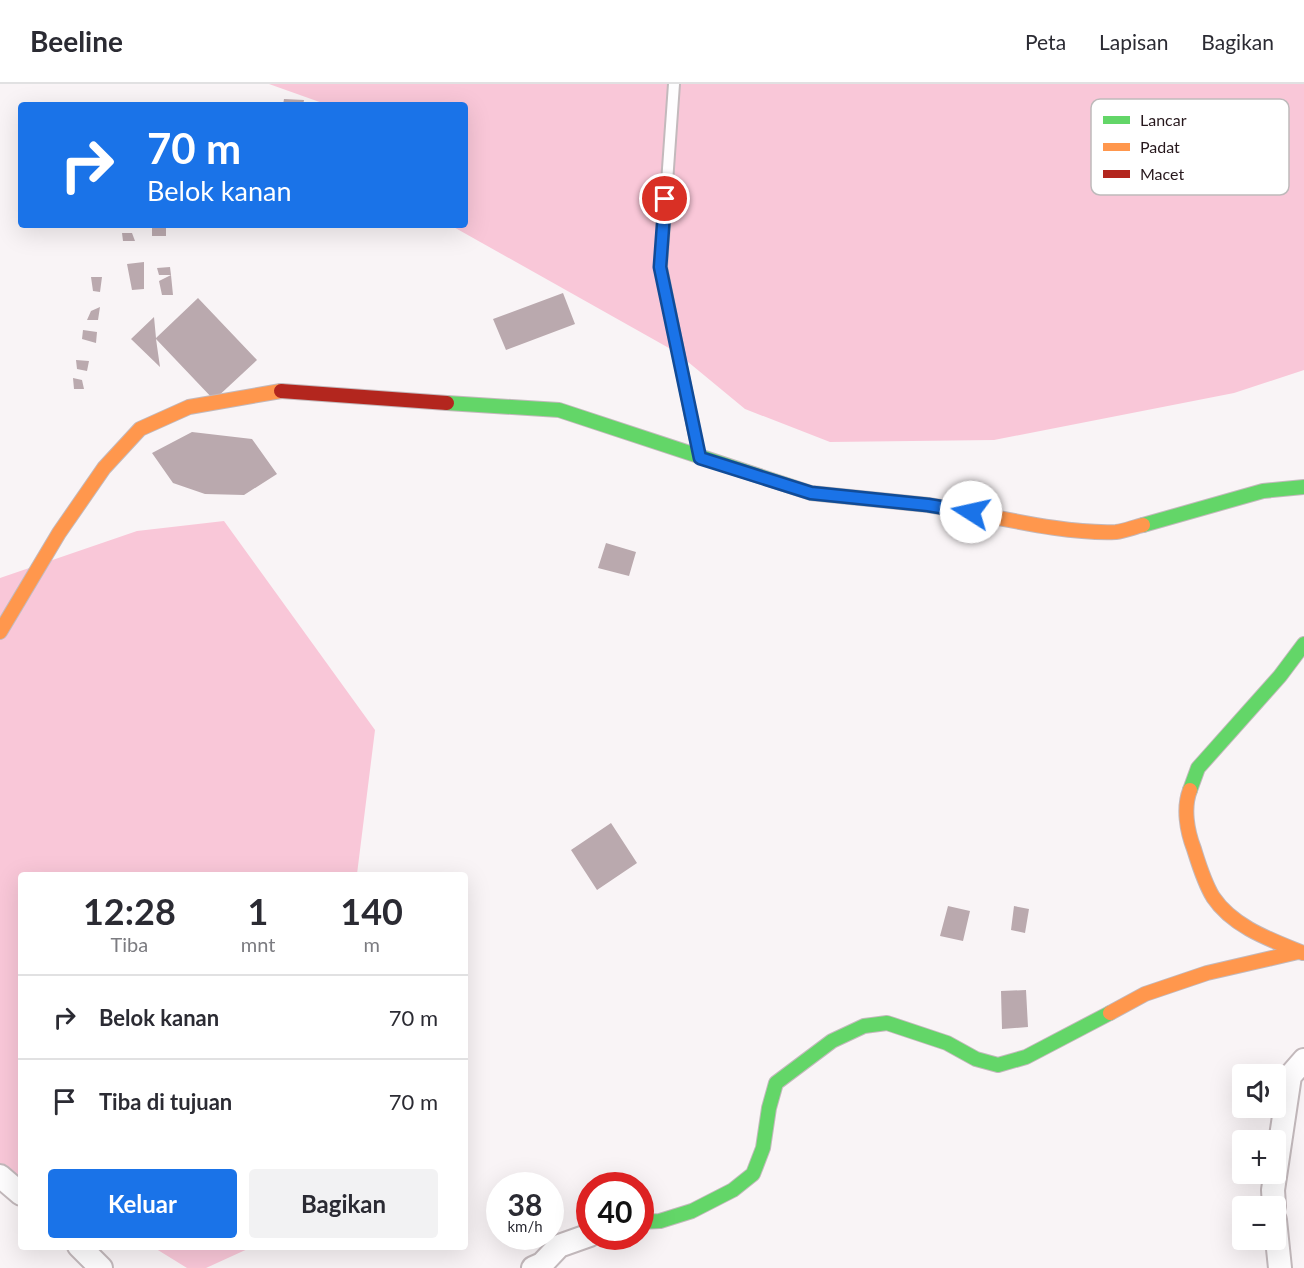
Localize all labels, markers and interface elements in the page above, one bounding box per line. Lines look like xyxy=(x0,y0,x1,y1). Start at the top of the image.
text: Beeline xyxy=(30,24,123,58)
text: Peta xyxy=(1025,29,1066,54)
text: Lapisan xyxy=(1099,29,1168,54)
text: Bagikan xyxy=(1201,29,1274,54)
legend xyxy=(1091,99,1289,195)
text: Lancar xyxy=(1140,110,1187,129)
text: 70 m xyxy=(147,123,241,173)
icon: right xyxy=(48,126,126,204)
text: Padat xyxy=(1140,137,1180,156)
text: Macet xyxy=(1140,164,1184,183)
pin xyxy=(639,173,690,224)
text: Belok kanan xyxy=(147,174,292,207)
icon: arrive xyxy=(648,182,681,215)
position arrow xyxy=(939,480,1003,544)
text: 12:28 xyxy=(83,889,176,933)
text: 1 xyxy=(248,889,269,933)
text: 140 xyxy=(340,889,403,933)
text: Tiba xyxy=(111,932,148,956)
text: mnt xyxy=(241,932,275,956)
text: m xyxy=(363,932,380,956)
icon: right xyxy=(48,1001,81,1034)
text: Belok kanan xyxy=(99,1004,219,1031)
text: 70 m xyxy=(389,1004,438,1031)
map controls xyxy=(1232,1064,1286,1250)
button: sound xyxy=(1232,1064,1286,1118)
icon: arrive xyxy=(48,1085,81,1118)
text: Tiba di tujuan xyxy=(99,1088,232,1115)
text: 70 m xyxy=(389,1088,438,1115)
button: + xyxy=(1232,1130,1286,1184)
button: Keluar xyxy=(48,1169,237,1238)
button: Bagikan xyxy=(249,1169,438,1238)
speed limit sign: 40 xyxy=(576,1172,654,1250)
text: 38 xyxy=(508,1186,542,1222)
button: − xyxy=(1232,1196,1286,1250)
text: km/h xyxy=(507,1217,543,1235)

